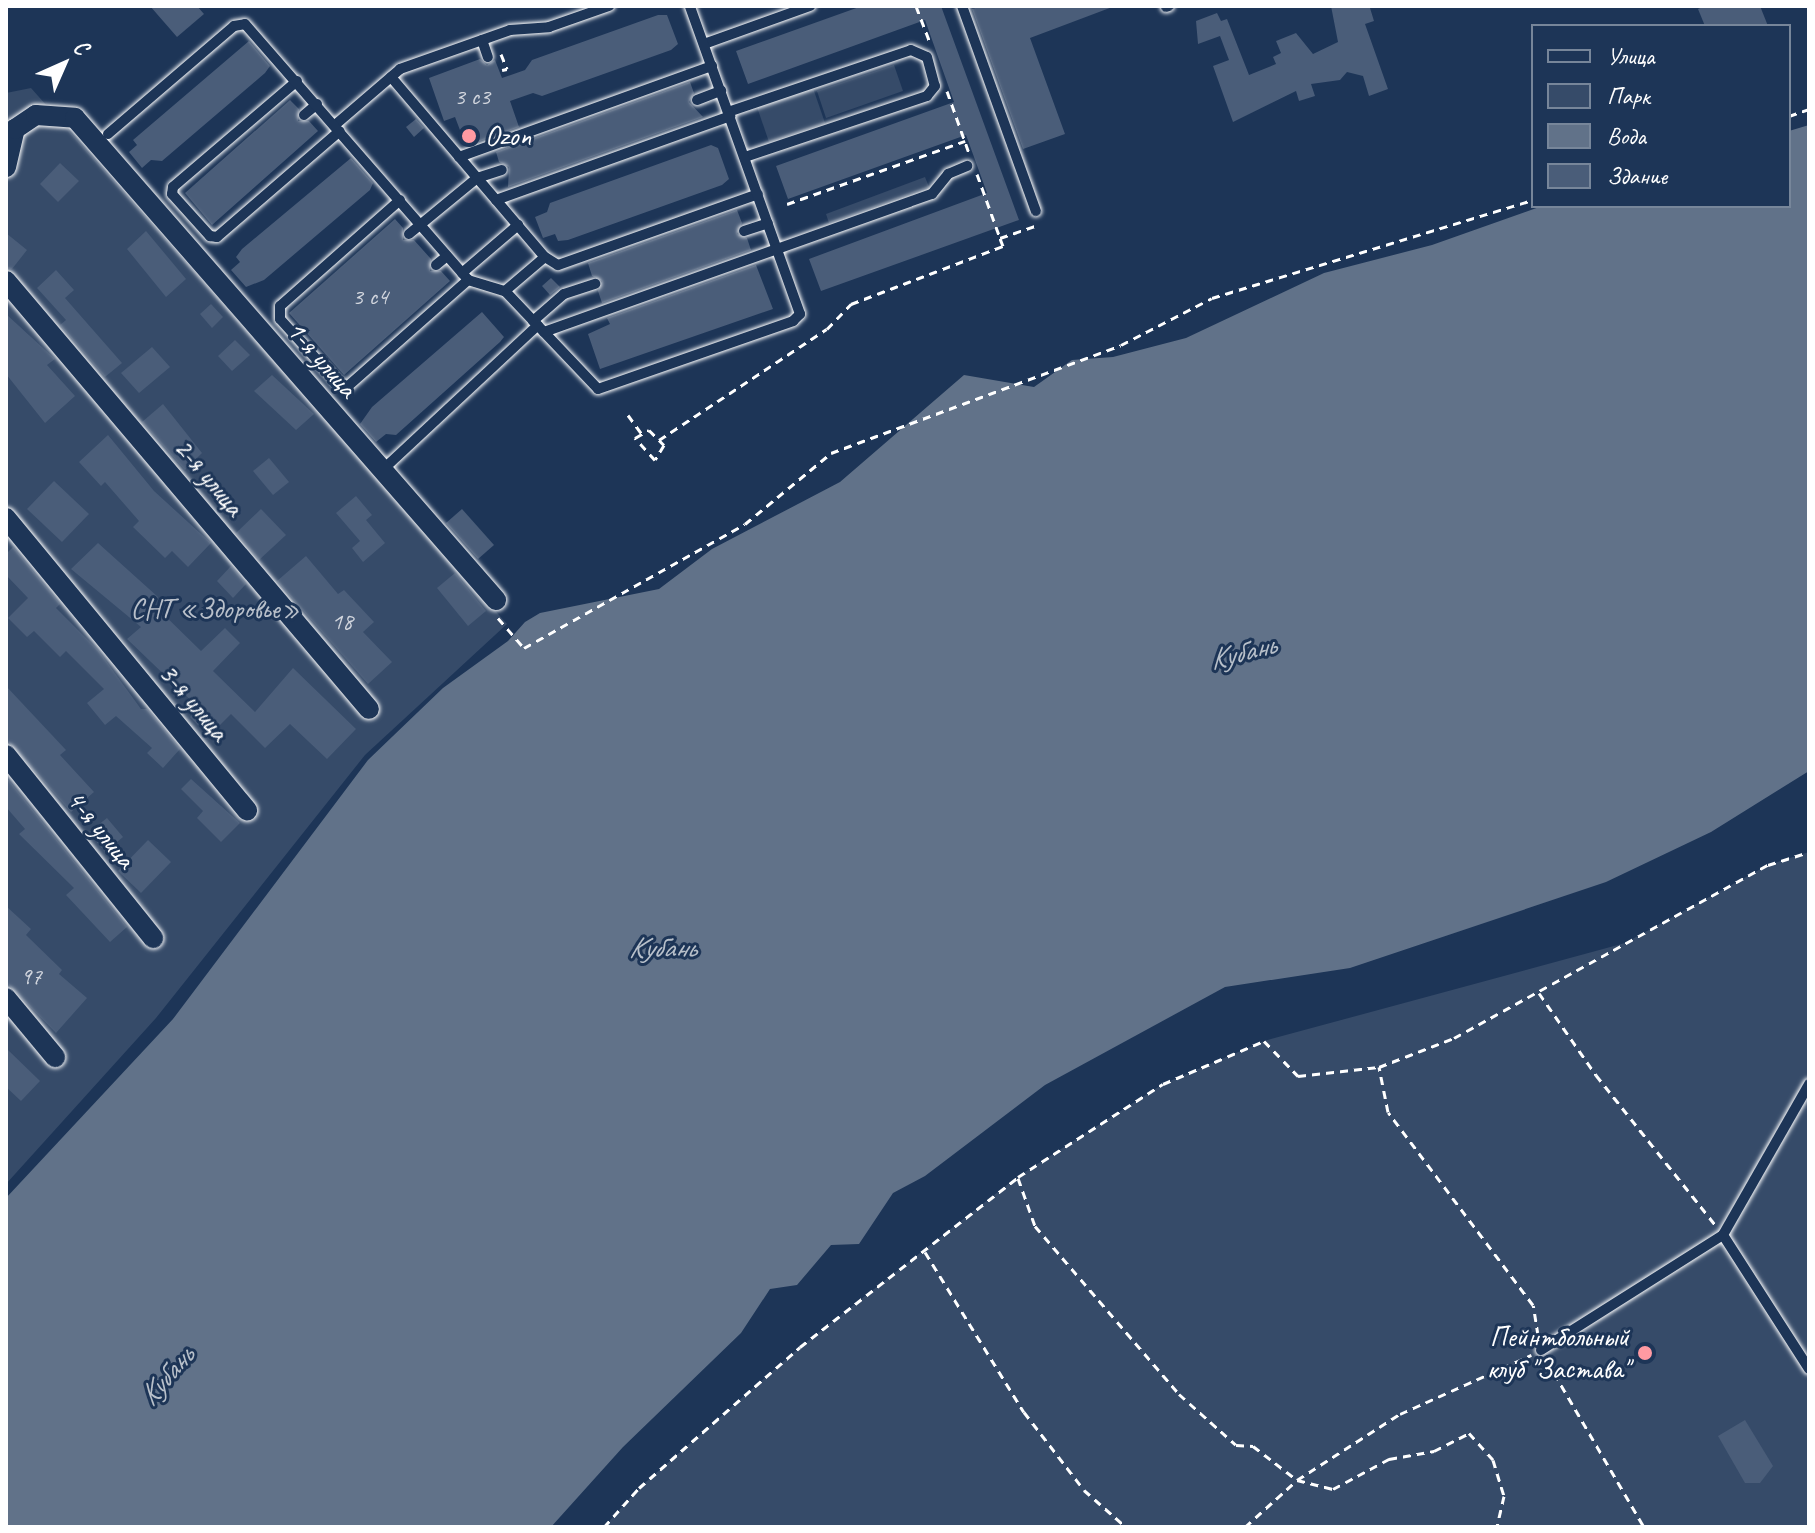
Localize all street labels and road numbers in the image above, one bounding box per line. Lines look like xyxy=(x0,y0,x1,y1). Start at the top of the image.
street label: 1-я улица xyxy=(279,313,365,405)
street label: 2-я улица xyxy=(166,431,252,523)
street label: 3-я улица xyxy=(151,656,237,748)
street label: 4-я улица xyxy=(59,783,143,875)

